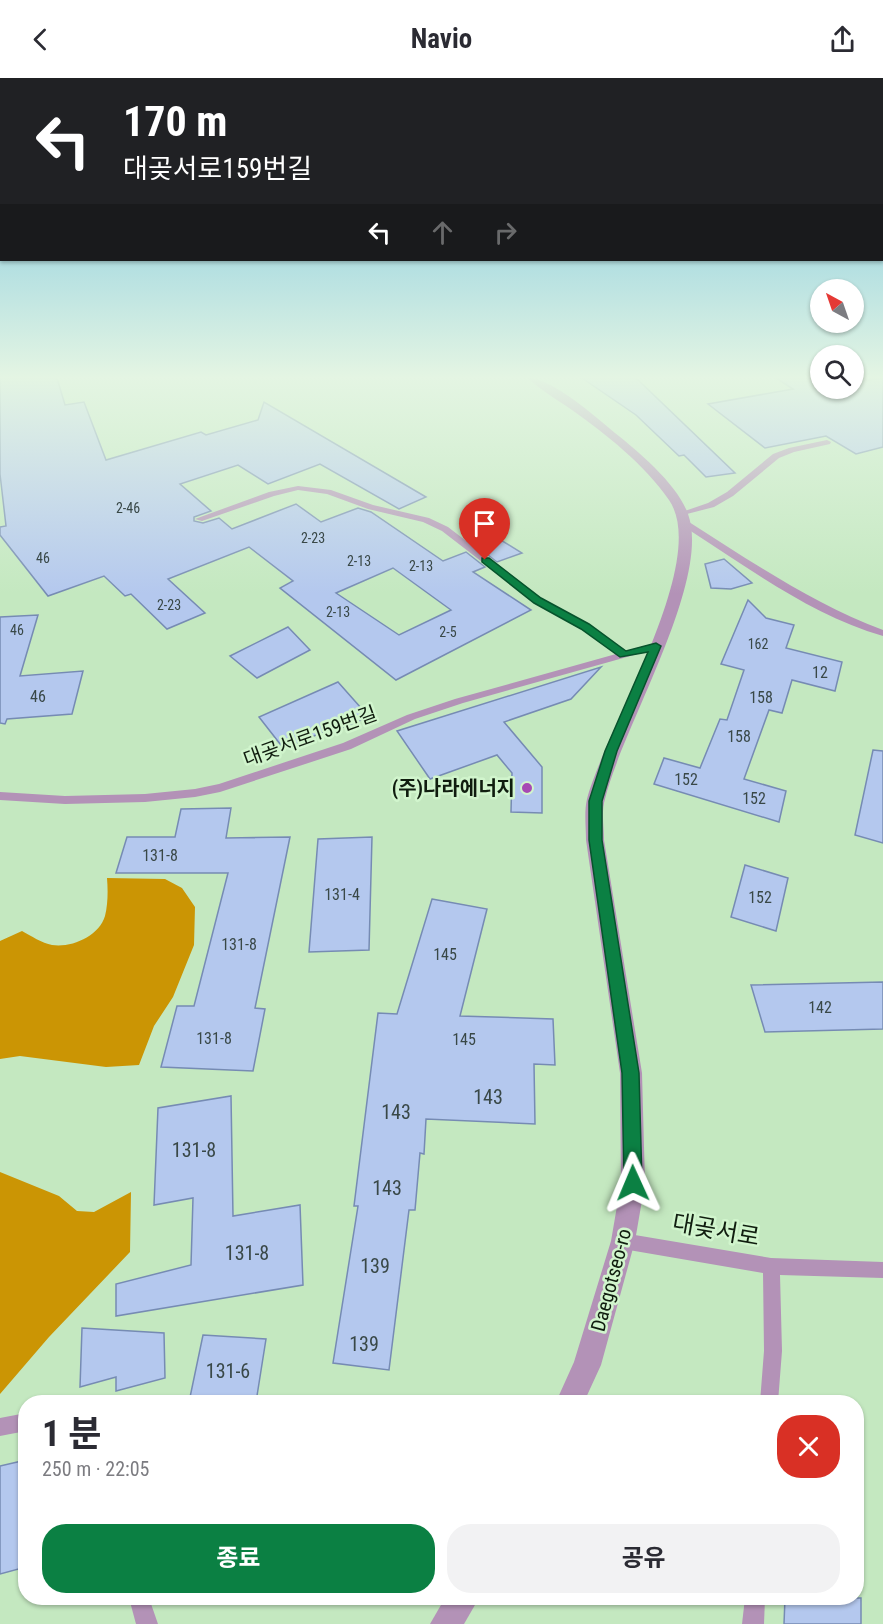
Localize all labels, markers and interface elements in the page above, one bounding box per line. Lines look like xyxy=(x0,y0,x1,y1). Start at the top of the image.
icon: back xyxy=(24,23,57,56)
text: Navio xyxy=(411,23,472,55)
icon: share xyxy=(826,23,859,56)
text: 170 m xyxy=(123,97,228,146)
icon: left xyxy=(24,102,102,180)
text: 대곶서로159번길 xyxy=(123,153,312,185)
icon: left xyxy=(363,216,396,249)
icon: ahead xyxy=(426,216,459,249)
icon: right xyxy=(489,216,522,249)
north arrow xyxy=(810,279,864,333)
map controls xyxy=(810,279,864,399)
button: search xyxy=(810,345,864,399)
pin xyxy=(459,498,510,560)
house number: 2-46 xyxy=(116,500,140,516)
icon: arrive xyxy=(468,507,501,540)
house number: 2-23 xyxy=(301,530,325,546)
house number: 46 xyxy=(36,550,50,566)
house number: 2-13 xyxy=(347,553,371,569)
house number: 2-13 xyxy=(409,558,433,574)
house number: 2-23 xyxy=(157,597,181,613)
house number: 2-13 xyxy=(326,604,350,620)
house number: 46 xyxy=(10,622,24,638)
house number: 2-5 xyxy=(439,624,457,640)
house number: 162 xyxy=(748,636,768,652)
house number: 12 xyxy=(812,663,828,682)
house number: 46 xyxy=(30,687,46,706)
house number: 158 xyxy=(749,688,773,707)
street label: 대곶서로159번길 xyxy=(240,701,380,771)
house number: 158 xyxy=(727,727,751,746)
house number: 152 xyxy=(674,770,698,789)
place label: (주)나라에너지 xyxy=(392,776,515,800)
marker: (주)나라에너지 xyxy=(520,781,534,795)
house number: 152 xyxy=(742,789,766,808)
house number: 131-8 xyxy=(142,846,178,865)
house number: 131-4 xyxy=(324,885,360,904)
house number: 152 xyxy=(748,888,772,907)
house number: 131-8 xyxy=(221,935,257,954)
house number: 145 xyxy=(433,945,457,964)
house number: 142 xyxy=(808,998,832,1017)
house number: 131-8 xyxy=(196,1029,232,1048)
house number: 145 xyxy=(452,1030,476,1049)
house number: 143 xyxy=(473,1085,503,1109)
house number: 143 xyxy=(381,1100,411,1124)
house number: 131-8 xyxy=(172,1138,216,1162)
position arrow xyxy=(601,1151,665,1215)
house number: 143 xyxy=(372,1176,402,1200)
street label: 대곶서로 xyxy=(670,1209,762,1251)
street label: Daegotseo-ro xyxy=(586,1226,636,1334)
house number: 131-8 xyxy=(225,1241,269,1265)
house number: 139 xyxy=(360,1254,390,1278)
house number: 139 xyxy=(349,1332,379,1356)
house number: 131-6 xyxy=(206,1359,250,1383)
text: 1 분 xyxy=(42,1413,102,1455)
button: close xyxy=(777,1415,840,1478)
text: 250 m · 22:05 xyxy=(42,1457,149,1481)
button: 종료 xyxy=(42,1524,435,1593)
button: 공유 xyxy=(447,1524,840,1593)

